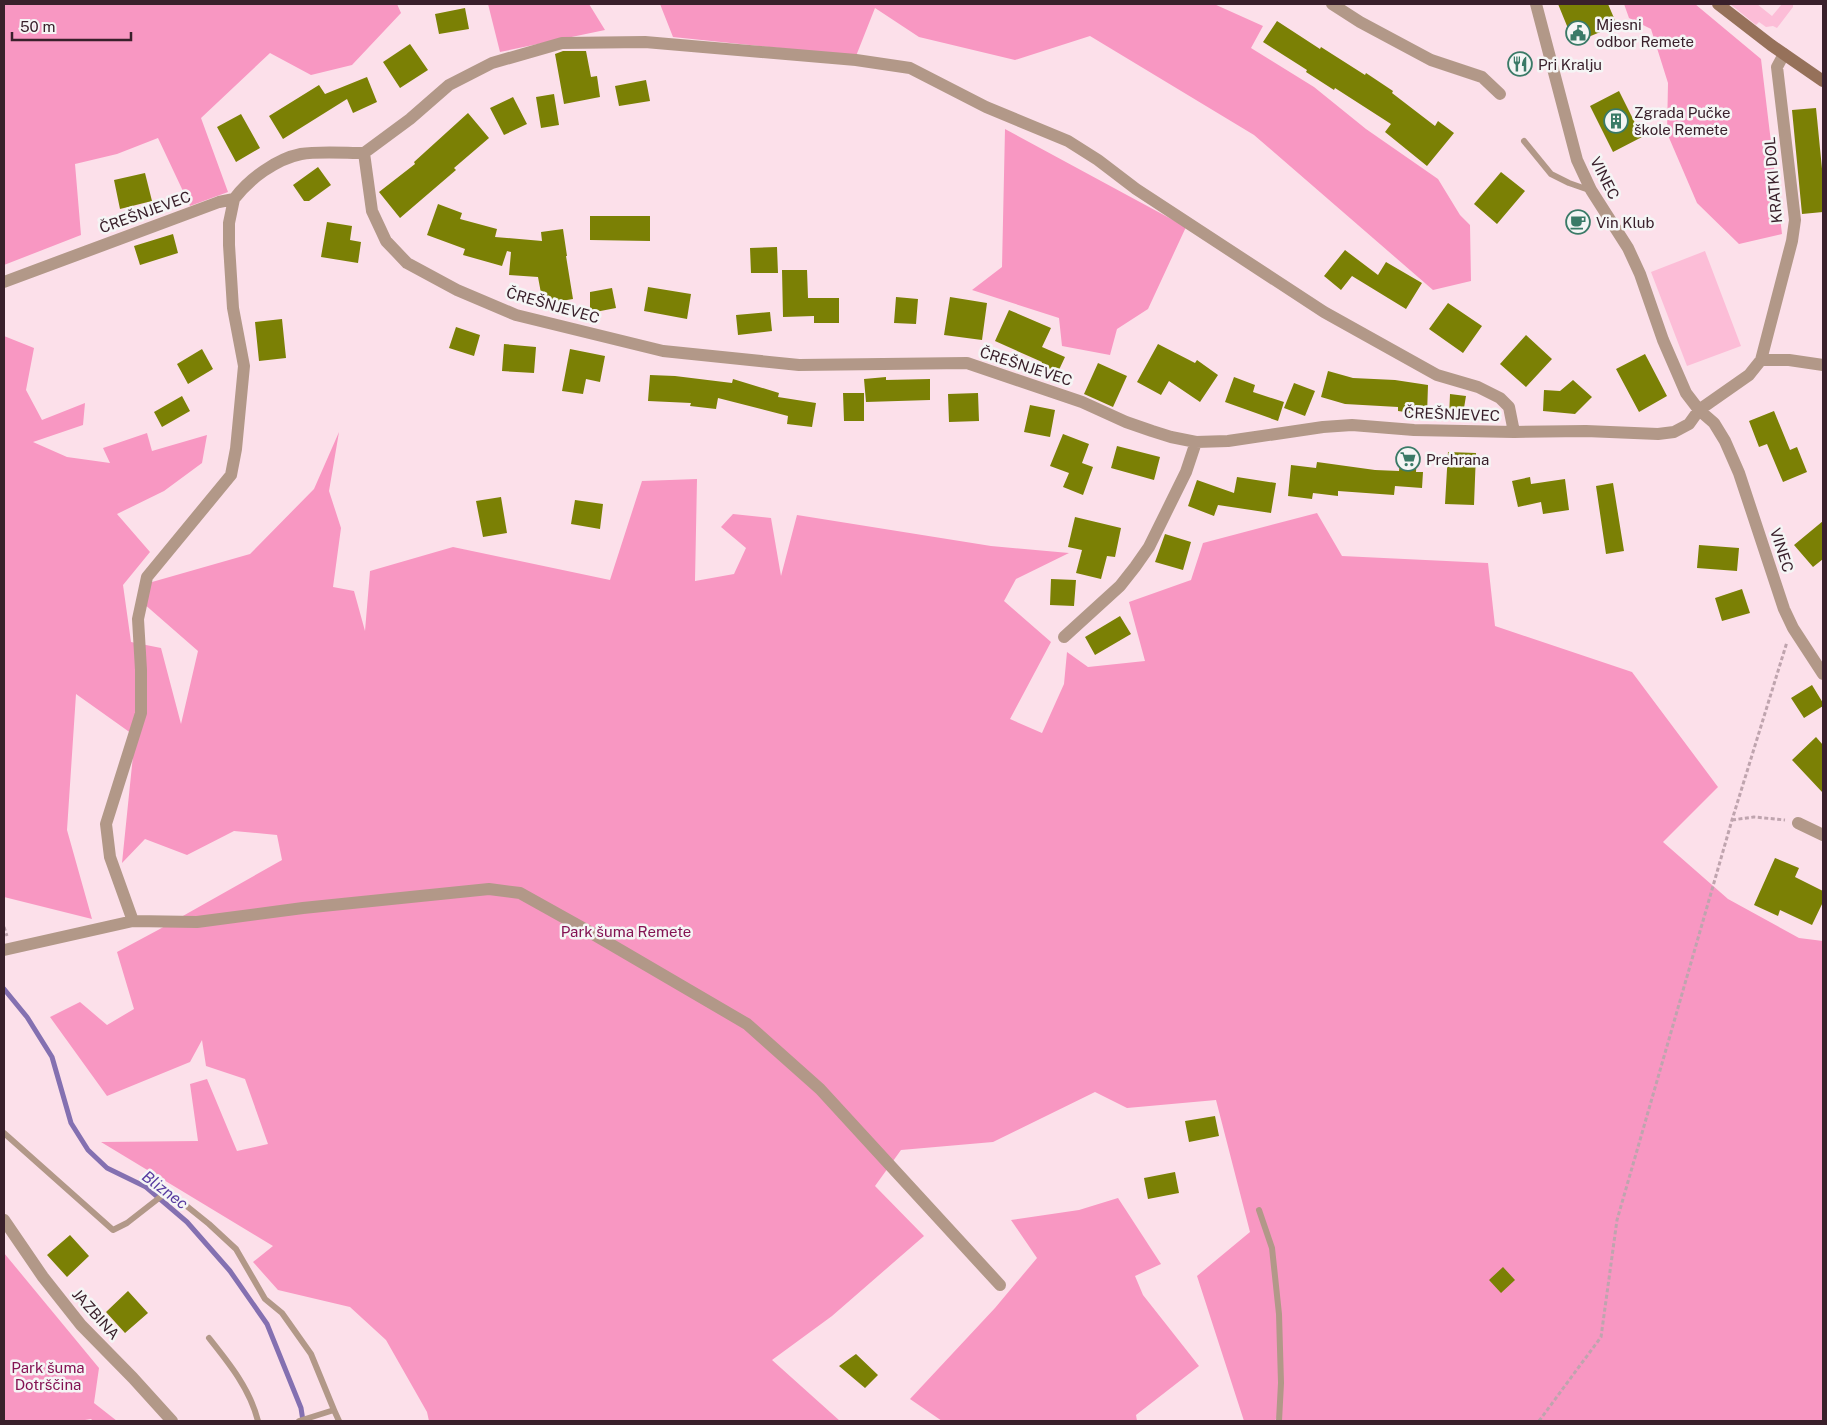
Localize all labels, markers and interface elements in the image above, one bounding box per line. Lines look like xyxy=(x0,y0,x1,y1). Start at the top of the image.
scale bar xyxy=(12,10,131,42)
place label: Mjesni odbor Remete xyxy=(1596,16,1694,50)
text: 50 m xyxy=(20,18,55,35)
public building icon: Mjesni odbor Remete xyxy=(1565,20,1591,46)
restaurant icon: Pri Kralju xyxy=(1507,51,1533,77)
place label: Pri Kralju xyxy=(1538,56,1602,73)
place label: Zgrada Pučke škole Remete xyxy=(1634,104,1731,138)
building icon: Zgrada Pučke škole Remete xyxy=(1603,108,1629,134)
street label: KRATKI DOL xyxy=(1761,136,1785,224)
street label: VINEC xyxy=(1587,154,1623,202)
street label: ČREŠNJEVEC xyxy=(97,188,193,236)
cafe icon: Vin Klub xyxy=(1565,209,1591,235)
place label: Vin Klub xyxy=(1596,214,1655,231)
street label: ČREŠNJEVEC xyxy=(505,284,601,326)
street label: ČREŠNJEVEC xyxy=(978,343,1074,389)
street label: ČREŠNJEVEC xyxy=(1404,404,1500,424)
supermarket icon: Prehrana xyxy=(1395,446,1421,472)
place label: Prehrana xyxy=(1426,451,1489,468)
street label: VINEC xyxy=(1767,526,1797,574)
park label: Park šuma Remete xyxy=(561,923,691,940)
water label: Bliznec xyxy=(138,1167,192,1213)
street label: JAZBINA xyxy=(69,1285,123,1343)
park label: Park šuma Dotrščina xyxy=(11,1359,85,1393)

